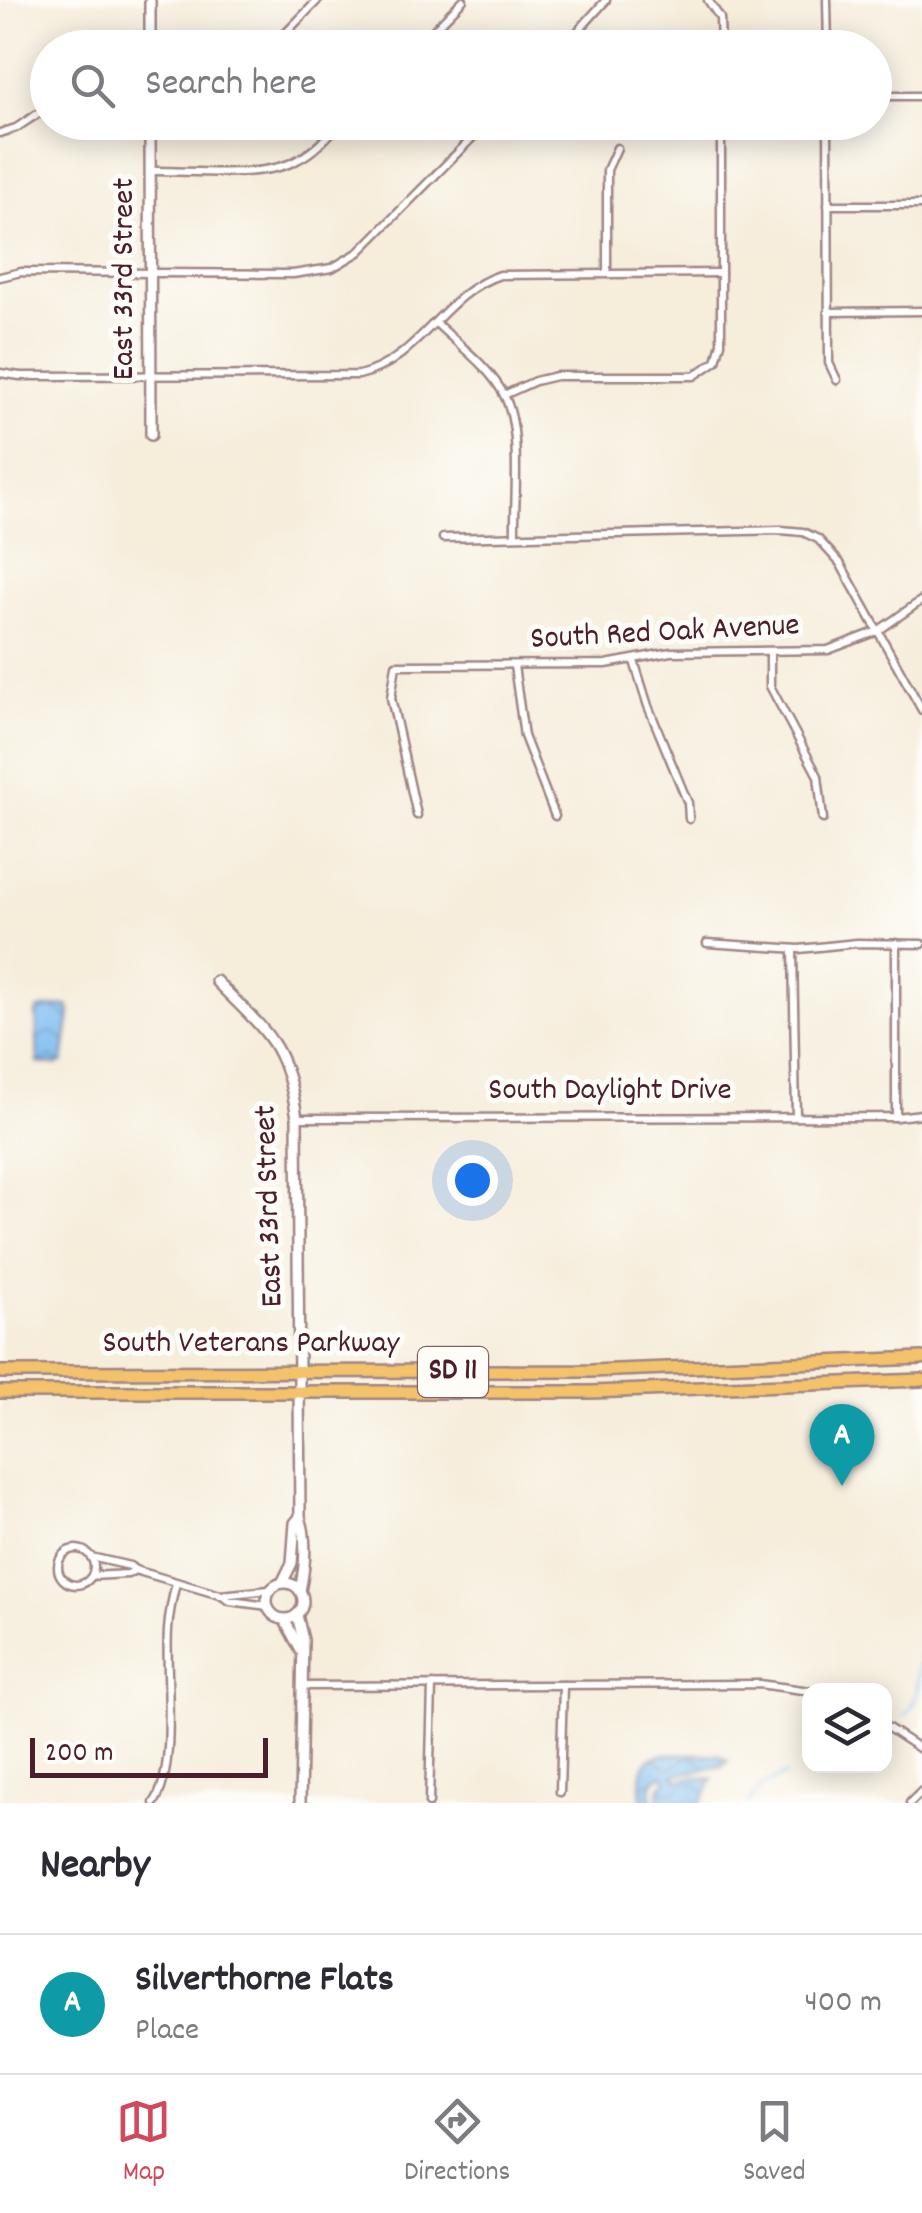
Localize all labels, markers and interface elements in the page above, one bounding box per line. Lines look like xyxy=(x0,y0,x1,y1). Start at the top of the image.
search box xyxy=(30,30,892,140)
icon: search xyxy=(65,58,120,113)
text: Search here xyxy=(145,58,317,113)
street label: East 33rd Street xyxy=(103,178,149,380)
street label: South Red Oak Avenue xyxy=(529,604,801,664)
street label: South Daylight Drive xyxy=(488,1069,732,1115)
street label: East 33rd Street xyxy=(244,1104,298,1308)
your location xyxy=(447,1155,498,1206)
street label: South Veterans Parkway xyxy=(103,1322,400,1368)
road number: SD 11 xyxy=(418,1347,488,1397)
pin: A xyxy=(810,1404,874,1486)
map controls xyxy=(802,1683,892,1773)
button: layers xyxy=(802,1683,892,1773)
scale bar xyxy=(30,1733,268,1778)
text: 200 m xyxy=(45,1735,113,1775)
text: Nearby xyxy=(40,1838,150,1898)
text: Silverthorne Flats xyxy=(135,1954,394,2009)
text: A xyxy=(64,1981,81,2027)
text: 400 m xyxy=(805,1981,882,2027)
text: Place xyxy=(135,2009,199,2055)
tab: Map xyxy=(116,2094,171,2194)
tab: Directions xyxy=(404,2094,510,2194)
tab: Saved xyxy=(743,2094,806,2194)

